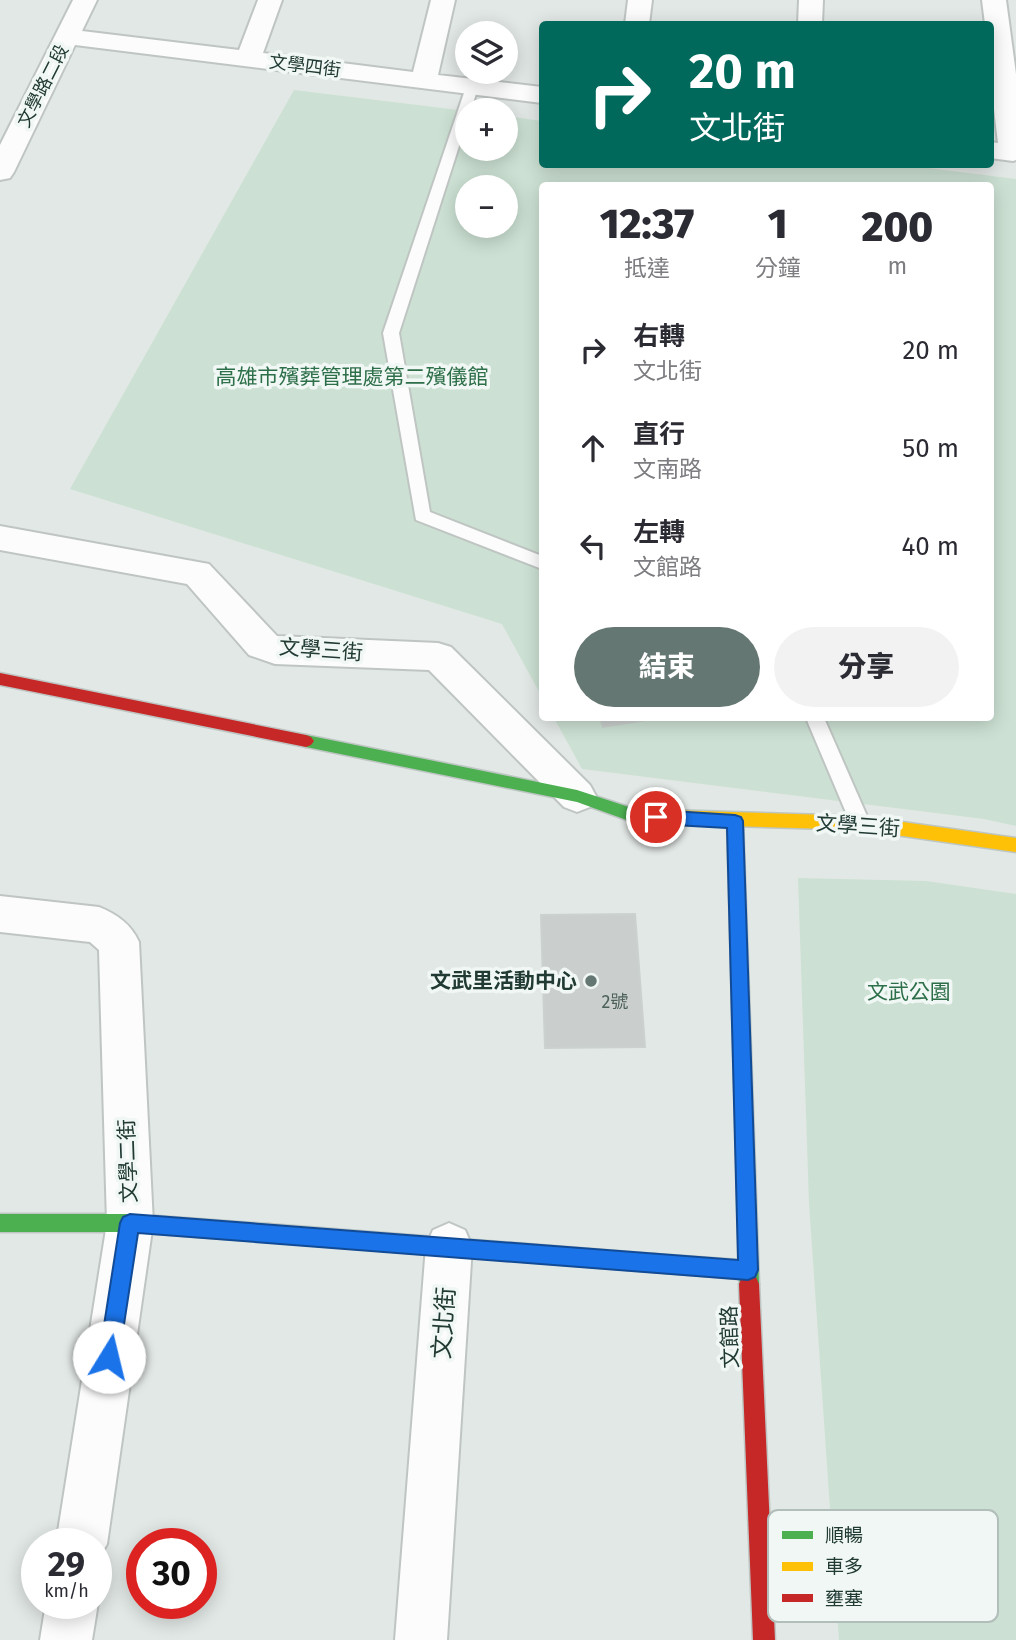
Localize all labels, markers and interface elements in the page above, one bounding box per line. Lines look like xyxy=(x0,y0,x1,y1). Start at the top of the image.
map controls xyxy=(455,21,518,238)
button: layers xyxy=(455,21,518,84)
street label: 文學路二段 xyxy=(13,41,73,131)
text: 20 m xyxy=(689,42,796,101)
icon: right xyxy=(574,49,665,140)
street label: 文學四街 xyxy=(268,51,342,81)
button: + xyxy=(455,98,518,161)
text: 文北街 xyxy=(689,109,785,147)
button: − xyxy=(455,175,518,238)
text: 12:37 xyxy=(600,199,694,249)
text: 1 xyxy=(768,199,788,249)
text: 200 xyxy=(861,202,933,252)
text: m xyxy=(888,252,907,280)
text: 抵達 xyxy=(624,254,670,282)
text: 分鐘 xyxy=(755,254,801,282)
text: 右轉 xyxy=(633,321,685,352)
icon: right xyxy=(574,331,612,369)
text: 20 m xyxy=(902,335,959,366)
text: 文北街 xyxy=(633,357,702,385)
park label: 高雄市殯葬管理處第二殯儀館 xyxy=(216,364,489,390)
text: 直行 xyxy=(633,419,685,450)
icon: ahead xyxy=(574,429,612,467)
text: 50 m xyxy=(902,433,959,464)
text: 文南路 xyxy=(633,455,702,483)
text: 左轉 xyxy=(633,517,685,548)
icon: left xyxy=(574,527,612,565)
text: 40 m xyxy=(901,531,959,562)
text: 文館路 xyxy=(633,553,702,581)
button: 結束 xyxy=(574,627,760,707)
button: 分享 xyxy=(774,627,959,707)
street label: 文學三街 xyxy=(278,634,364,666)
pin xyxy=(626,787,686,847)
icon: arrive xyxy=(637,798,675,836)
street label: 文學三街 xyxy=(815,810,901,842)
place label: 文武里活動中心 xyxy=(430,968,577,994)
marker: 文武里活動中心 xyxy=(583,973,599,989)
park label: 文武公園 xyxy=(867,979,951,1005)
house number: 2號 xyxy=(602,991,628,1013)
street label: 文學二街 xyxy=(114,1119,142,1203)
street label: 文北街 xyxy=(428,1286,460,1360)
street label: 文館路 xyxy=(716,1305,744,1369)
position arrow xyxy=(72,1320,146,1394)
legend xyxy=(768,1510,998,1622)
text: 順暢 xyxy=(825,1524,863,1547)
speed limit sign: 30 xyxy=(126,1528,217,1619)
text: 29 xyxy=(48,1543,85,1585)
text: 車多 xyxy=(825,1555,863,1578)
text: km/h xyxy=(44,1580,89,1602)
text: 壅塞 xyxy=(825,1587,863,1610)

